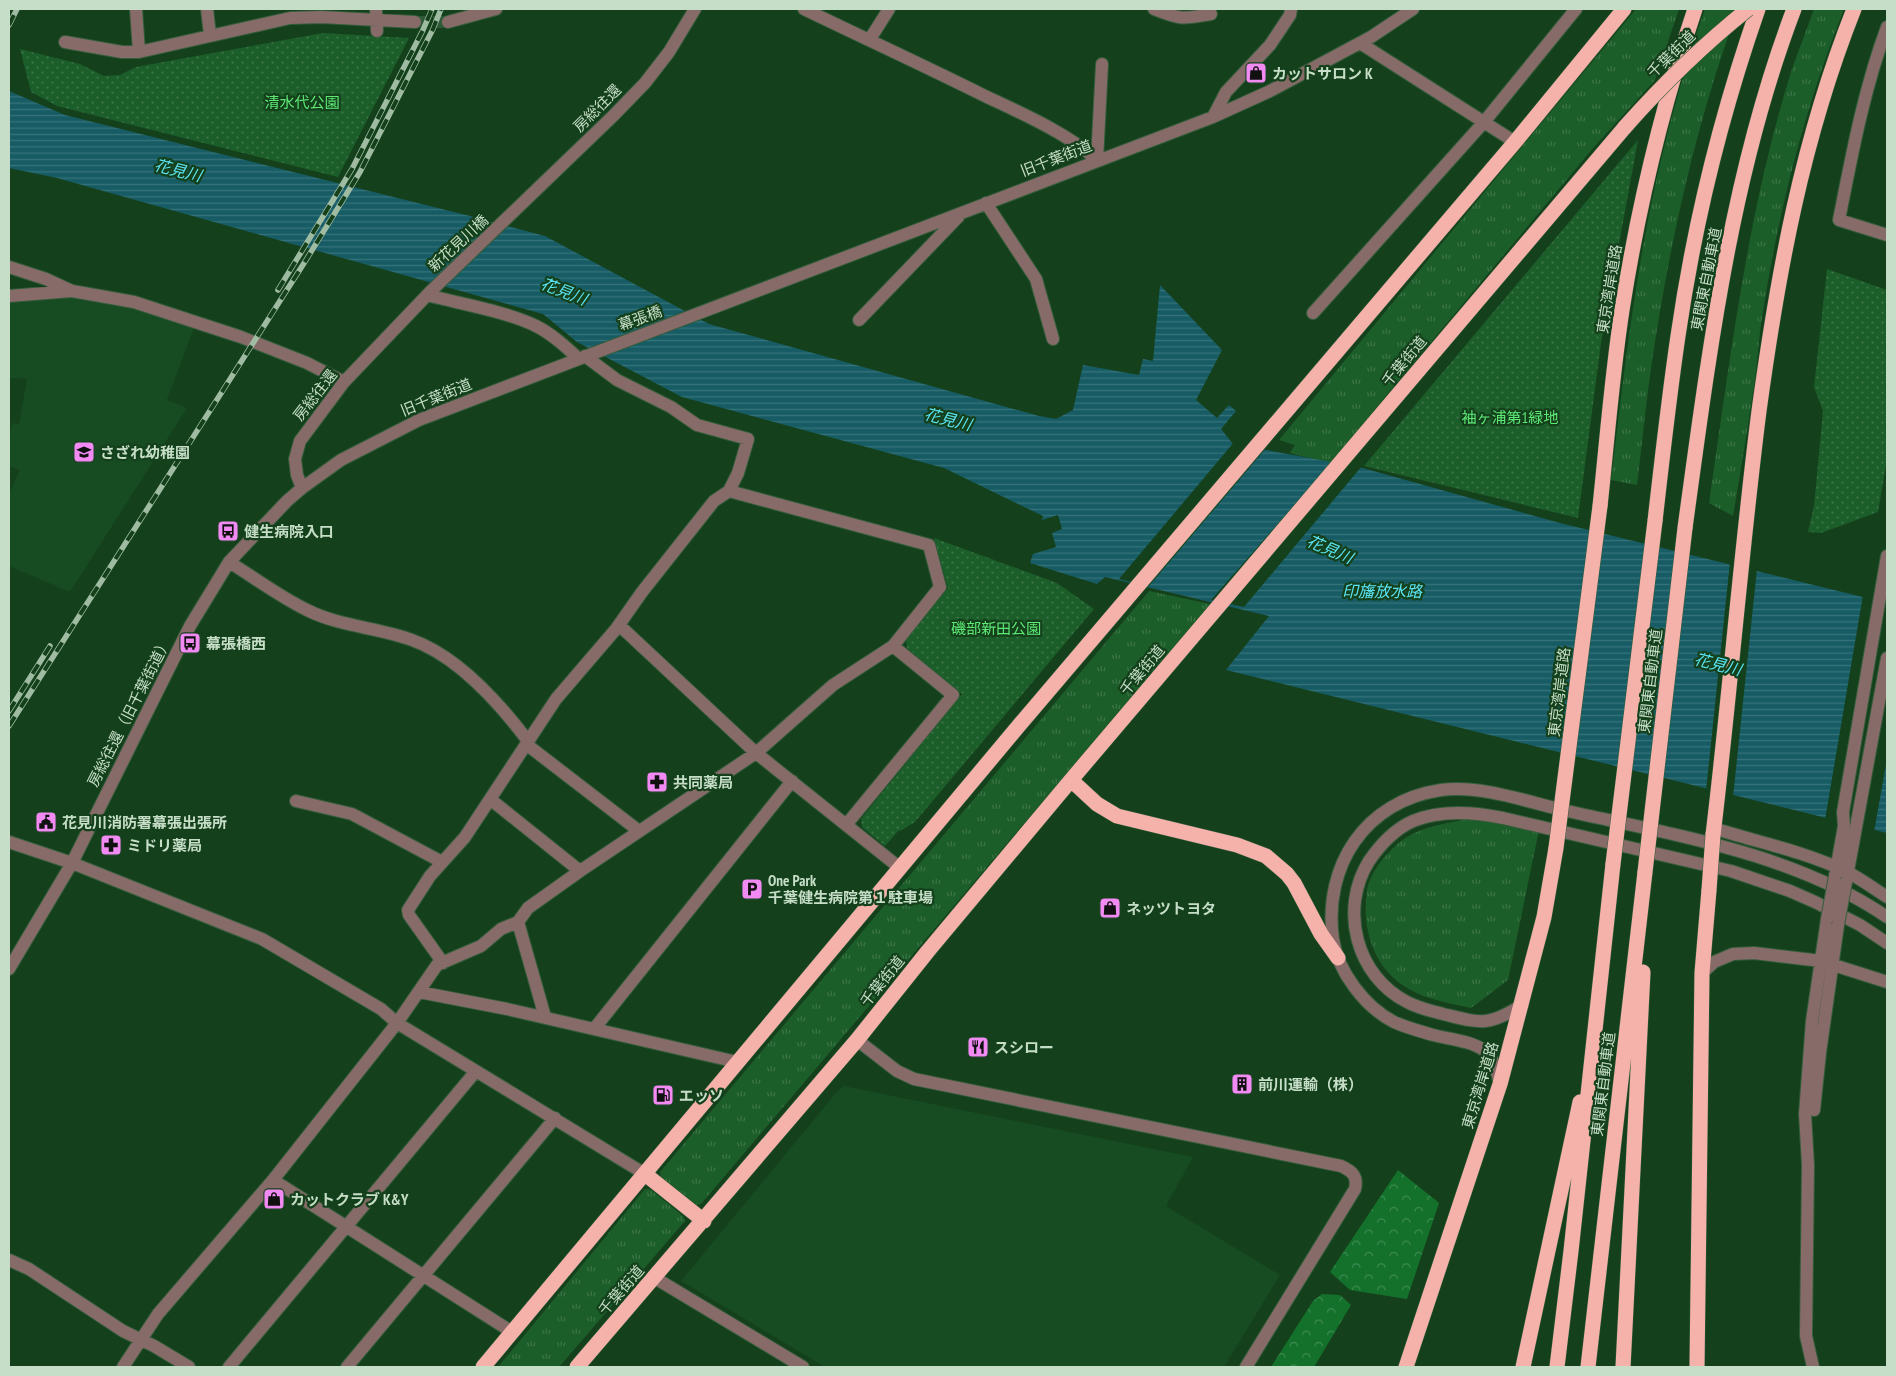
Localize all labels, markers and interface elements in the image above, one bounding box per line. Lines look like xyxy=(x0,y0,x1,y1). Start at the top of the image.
street label: 千葉街道 xyxy=(1643,26,1699,82)
shop icon: カットサロン K xyxy=(1244,61,1268,85)
place label: カットサロン K xyxy=(1272,64,1373,83)
street label: 房総往還 xyxy=(569,80,625,136)
park label: 清水代公園 xyxy=(264,93,340,112)
street label: 旧千葉街道 xyxy=(1018,136,1094,180)
water label: 花見川 xyxy=(152,154,206,186)
street label: 新花見川橋 xyxy=(424,210,492,276)
street label: 東関東自動車道 xyxy=(1687,226,1725,332)
street label: 東京湾岸道路 xyxy=(1593,243,1625,335)
water label: 花見川 xyxy=(538,273,592,310)
street label: 幕張橋 xyxy=(616,301,664,335)
street label: 千葉街道 xyxy=(1377,332,1431,390)
street label: 房総往還 xyxy=(289,366,341,424)
street label: 旧千葉街道 xyxy=(398,374,474,420)
water label: 花見川 xyxy=(922,403,976,435)
park label: 袖ヶ浦第1緑地 xyxy=(1462,408,1558,427)
school or university icon: さざれ幼稚園 xyxy=(72,440,96,464)
place label: さざれ幼稚園 xyxy=(100,443,190,462)
bus stop icon: 健生病院入口 xyxy=(216,519,240,543)
place label: 健生病院入口 xyxy=(244,522,334,541)
water label: 花見川 xyxy=(1304,530,1358,568)
water label: 印旛放水路 xyxy=(1342,581,1424,601)
park label: 磯部新田公園 xyxy=(951,619,1041,638)
street label: 東関東自動車道 xyxy=(1634,628,1666,734)
bus stop icon: 幕張橋西 xyxy=(178,631,202,655)
street label: 房総往還（旧千葉街道） xyxy=(83,634,175,790)
place label: 幕張橋西 xyxy=(206,634,266,653)
street label: 千葉街道 xyxy=(1115,641,1169,699)
street label: 東京湾岸道路 xyxy=(1544,646,1574,738)
water label: 花見川 xyxy=(1692,648,1746,680)
pharmacy icon: 共同薬局 xyxy=(645,770,669,794)
place label: 共同薬局 xyxy=(673,773,733,792)
public building icon: 花見川消防署幕張出張所 xyxy=(34,810,58,834)
place label: 花見川消防署幕張出張所 xyxy=(62,813,227,832)
pharmacy icon: ミドリ薬局 xyxy=(99,833,123,857)
place label: ミドリ薬局 xyxy=(127,836,202,855)
place label: One Park 千葉健生病院第１駐車場 xyxy=(768,871,933,907)
parking icon: One Park 千葉健生病院第１駐車場 xyxy=(740,877,764,901)
shop icon: ネッツトヨタ xyxy=(1098,896,1122,920)
place label: ネッツトヨタ xyxy=(1126,899,1216,918)
street label: 千葉街道 xyxy=(856,952,908,1010)
street label: 東関東自動車道 xyxy=(1587,1031,1619,1137)
restaurant icon: スシロー xyxy=(966,1035,990,1059)
place label: スシロー xyxy=(994,1038,1054,1057)
street label: 東京湾岸道路 xyxy=(1458,1039,1502,1131)
building icon: 前川運輸（株） xyxy=(1230,1072,1254,1096)
place label: 前川運輸（株） xyxy=(1258,1075,1363,1094)
fuel station icon: エッソ xyxy=(651,1083,675,1107)
place label: エッソ xyxy=(679,1086,724,1105)
shop icon: カットクラブ K&Y xyxy=(262,1187,286,1211)
place label: カットクラブ K&Y xyxy=(290,1190,409,1209)
street label: 千葉街道 xyxy=(594,1261,648,1319)

